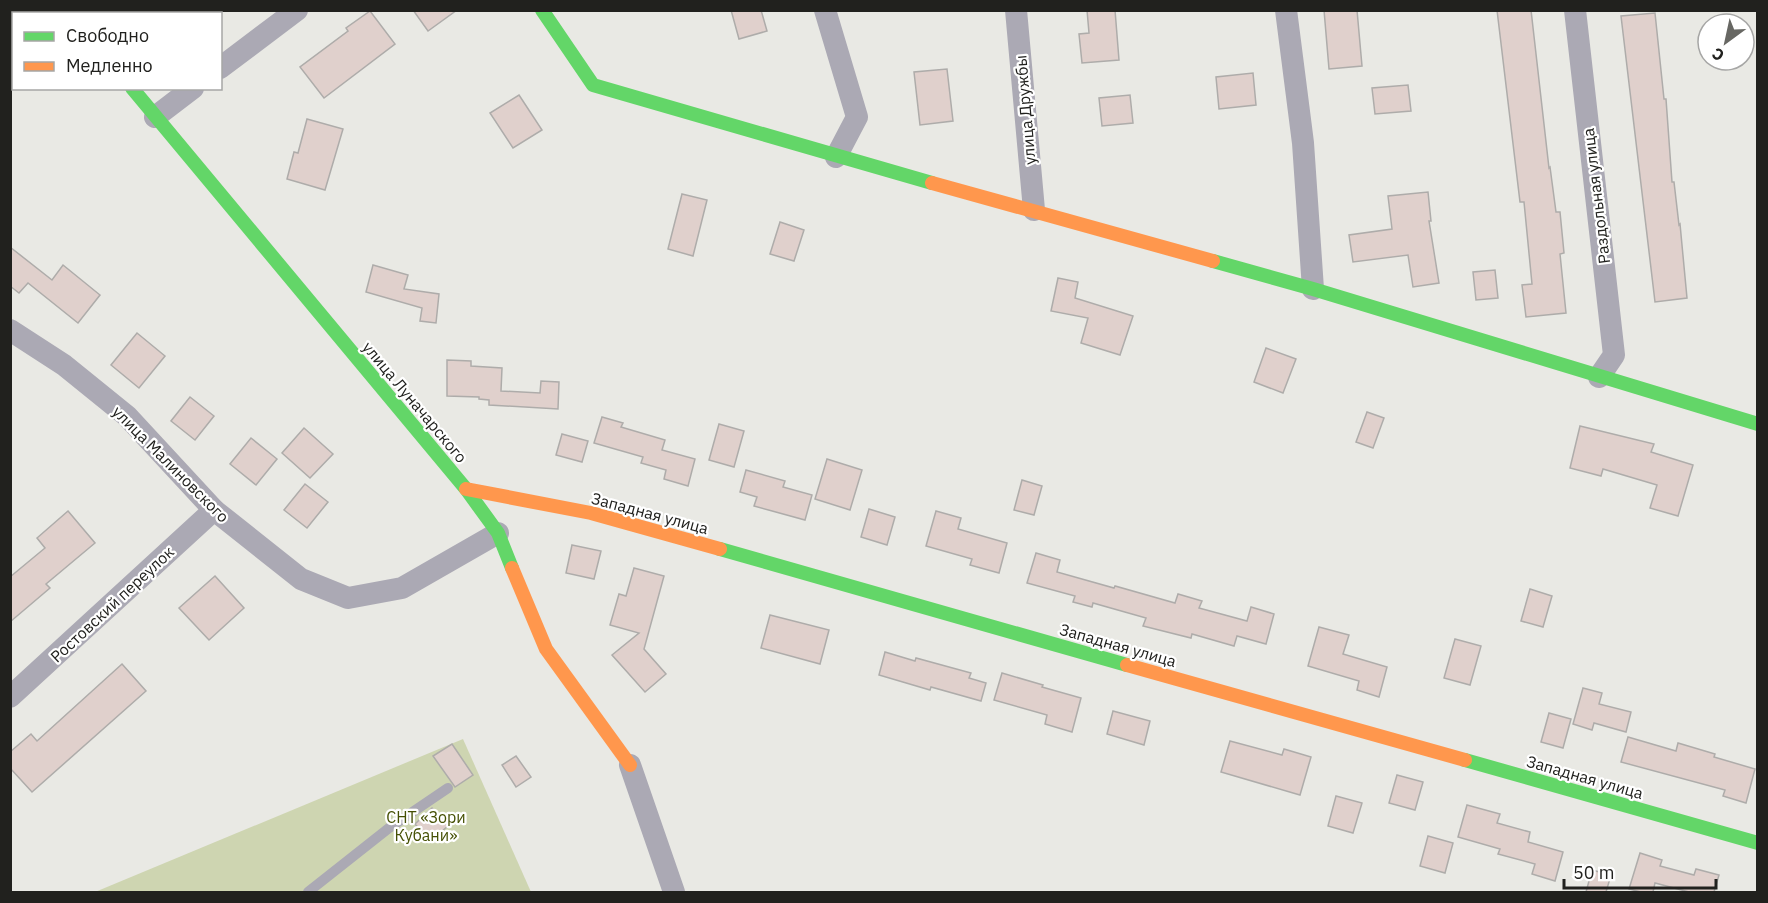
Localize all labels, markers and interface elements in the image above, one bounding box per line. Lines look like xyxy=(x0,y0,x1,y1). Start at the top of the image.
legend xyxy=(12,12,222,90)
north arrow xyxy=(1696,12,1756,72)
text: Свободно xyxy=(66,24,149,47)
text: С xyxy=(1708,43,1728,66)
text: Медленно xyxy=(66,54,153,77)
street label: улица Дружбы xyxy=(1010,54,1040,166)
street label: Раздольная улица xyxy=(1578,127,1614,265)
street label: улица Луначарского xyxy=(358,337,472,467)
street label: улица Малиновского xyxy=(109,402,233,526)
street label: Западная улица xyxy=(589,488,711,538)
street label: Ростовский переулок xyxy=(46,541,178,666)
street label: Западная улица xyxy=(1057,619,1179,671)
street label: Западная улица xyxy=(1524,751,1646,803)
park label: СНТ «Зори Кубани» xyxy=(386,807,466,845)
scale bar xyxy=(1564,852,1716,890)
text: 50 m xyxy=(1573,861,1615,884)

